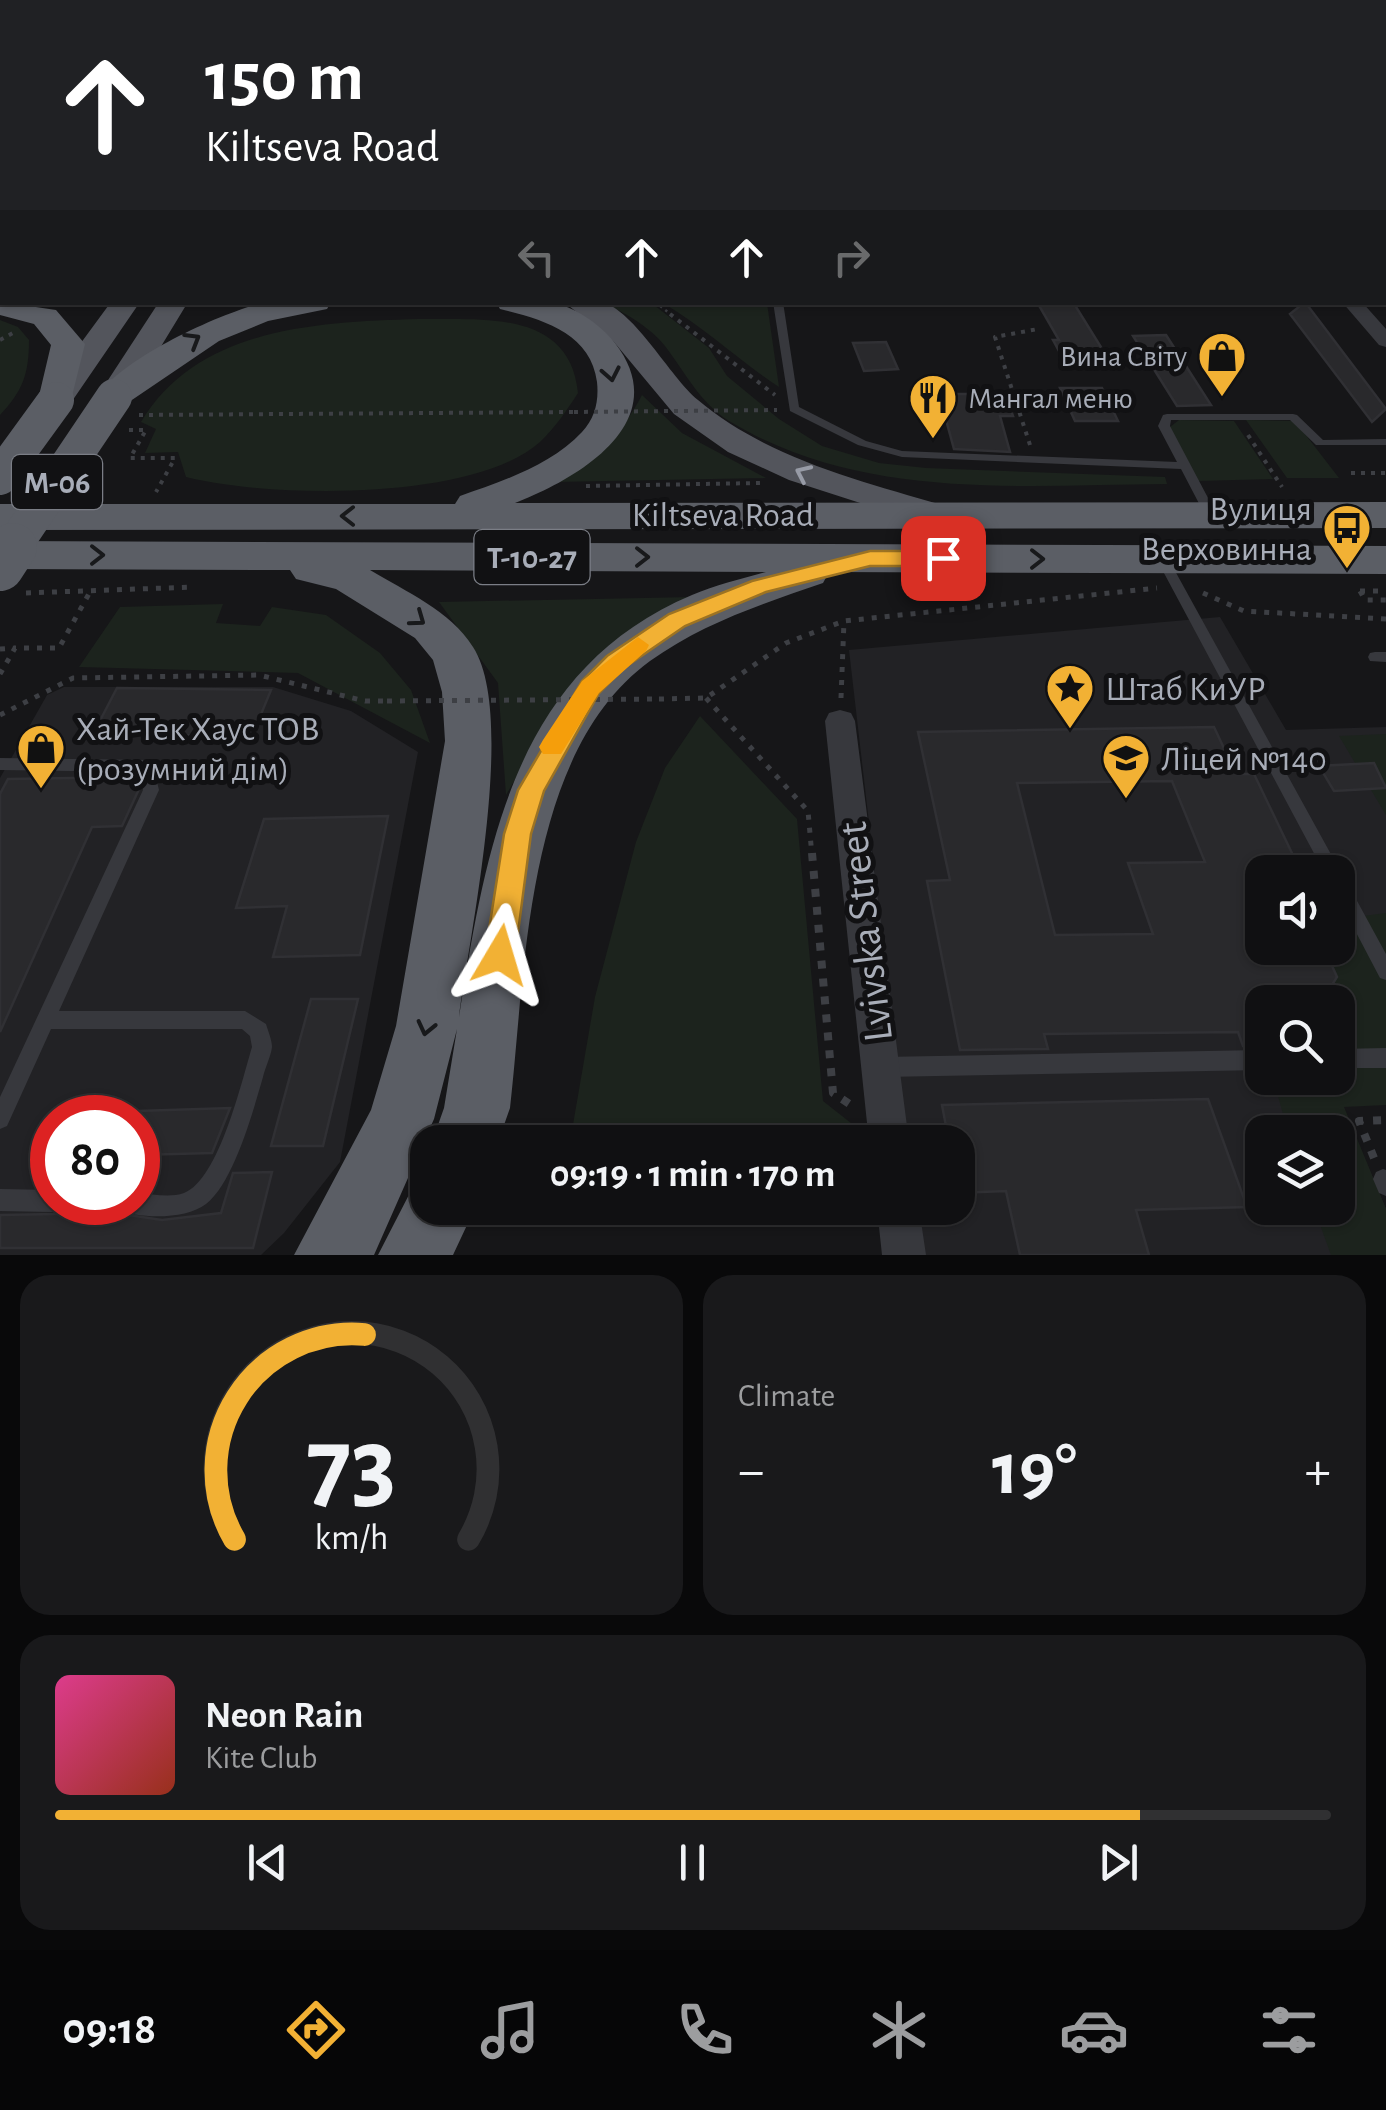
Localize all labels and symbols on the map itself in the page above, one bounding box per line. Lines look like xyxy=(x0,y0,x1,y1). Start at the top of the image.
shop icon: Вина Світу xyxy=(1196,330,1248,398)
one-way arrow xyxy=(182,333,200,352)
place label: Вина Світу xyxy=(1060,342,1187,372)
one-way arrow xyxy=(600,365,621,382)
restaurant icon: Мангал меню xyxy=(907,372,959,440)
place label: Мангал меню xyxy=(968,384,1133,414)
road number: М-06 xyxy=(12,455,102,509)
one-way arrow xyxy=(795,465,813,485)
place label: Вулиця Верховинна xyxy=(1141,492,1312,567)
street label: Kiltseva Road xyxy=(632,498,814,533)
bus stop icon: Вулиця Верховинна xyxy=(1321,502,1373,570)
one-way arrow xyxy=(340,505,356,527)
pin xyxy=(901,516,986,601)
road number: Т-10-27 xyxy=(474,530,590,584)
one-way arrow xyxy=(90,544,106,566)
one-way arrow xyxy=(634,546,650,568)
one-way arrow xyxy=(1030,548,1045,570)
one-way arrow xyxy=(407,606,426,625)
place icon: Штаб КиУР xyxy=(1044,662,1096,730)
place label: Штаб КиУР xyxy=(1105,672,1265,707)
place label: Хай-Тек Хаус ТОВ (розумний дім) xyxy=(76,712,320,787)
shop icon: Хай-Тек Хаус ТОВ (розумний дім) xyxy=(15,722,67,790)
school or university icon: Ліцей №140 xyxy=(1100,732,1152,800)
place label: Ліцей №140 xyxy=(1161,742,1327,777)
street label: Lvivska Street xyxy=(832,819,900,1044)
position arrow xyxy=(448,903,552,1007)
one-way arrow xyxy=(417,1019,438,1036)
speed limit sign: 80 xyxy=(30,1095,160,1225)

